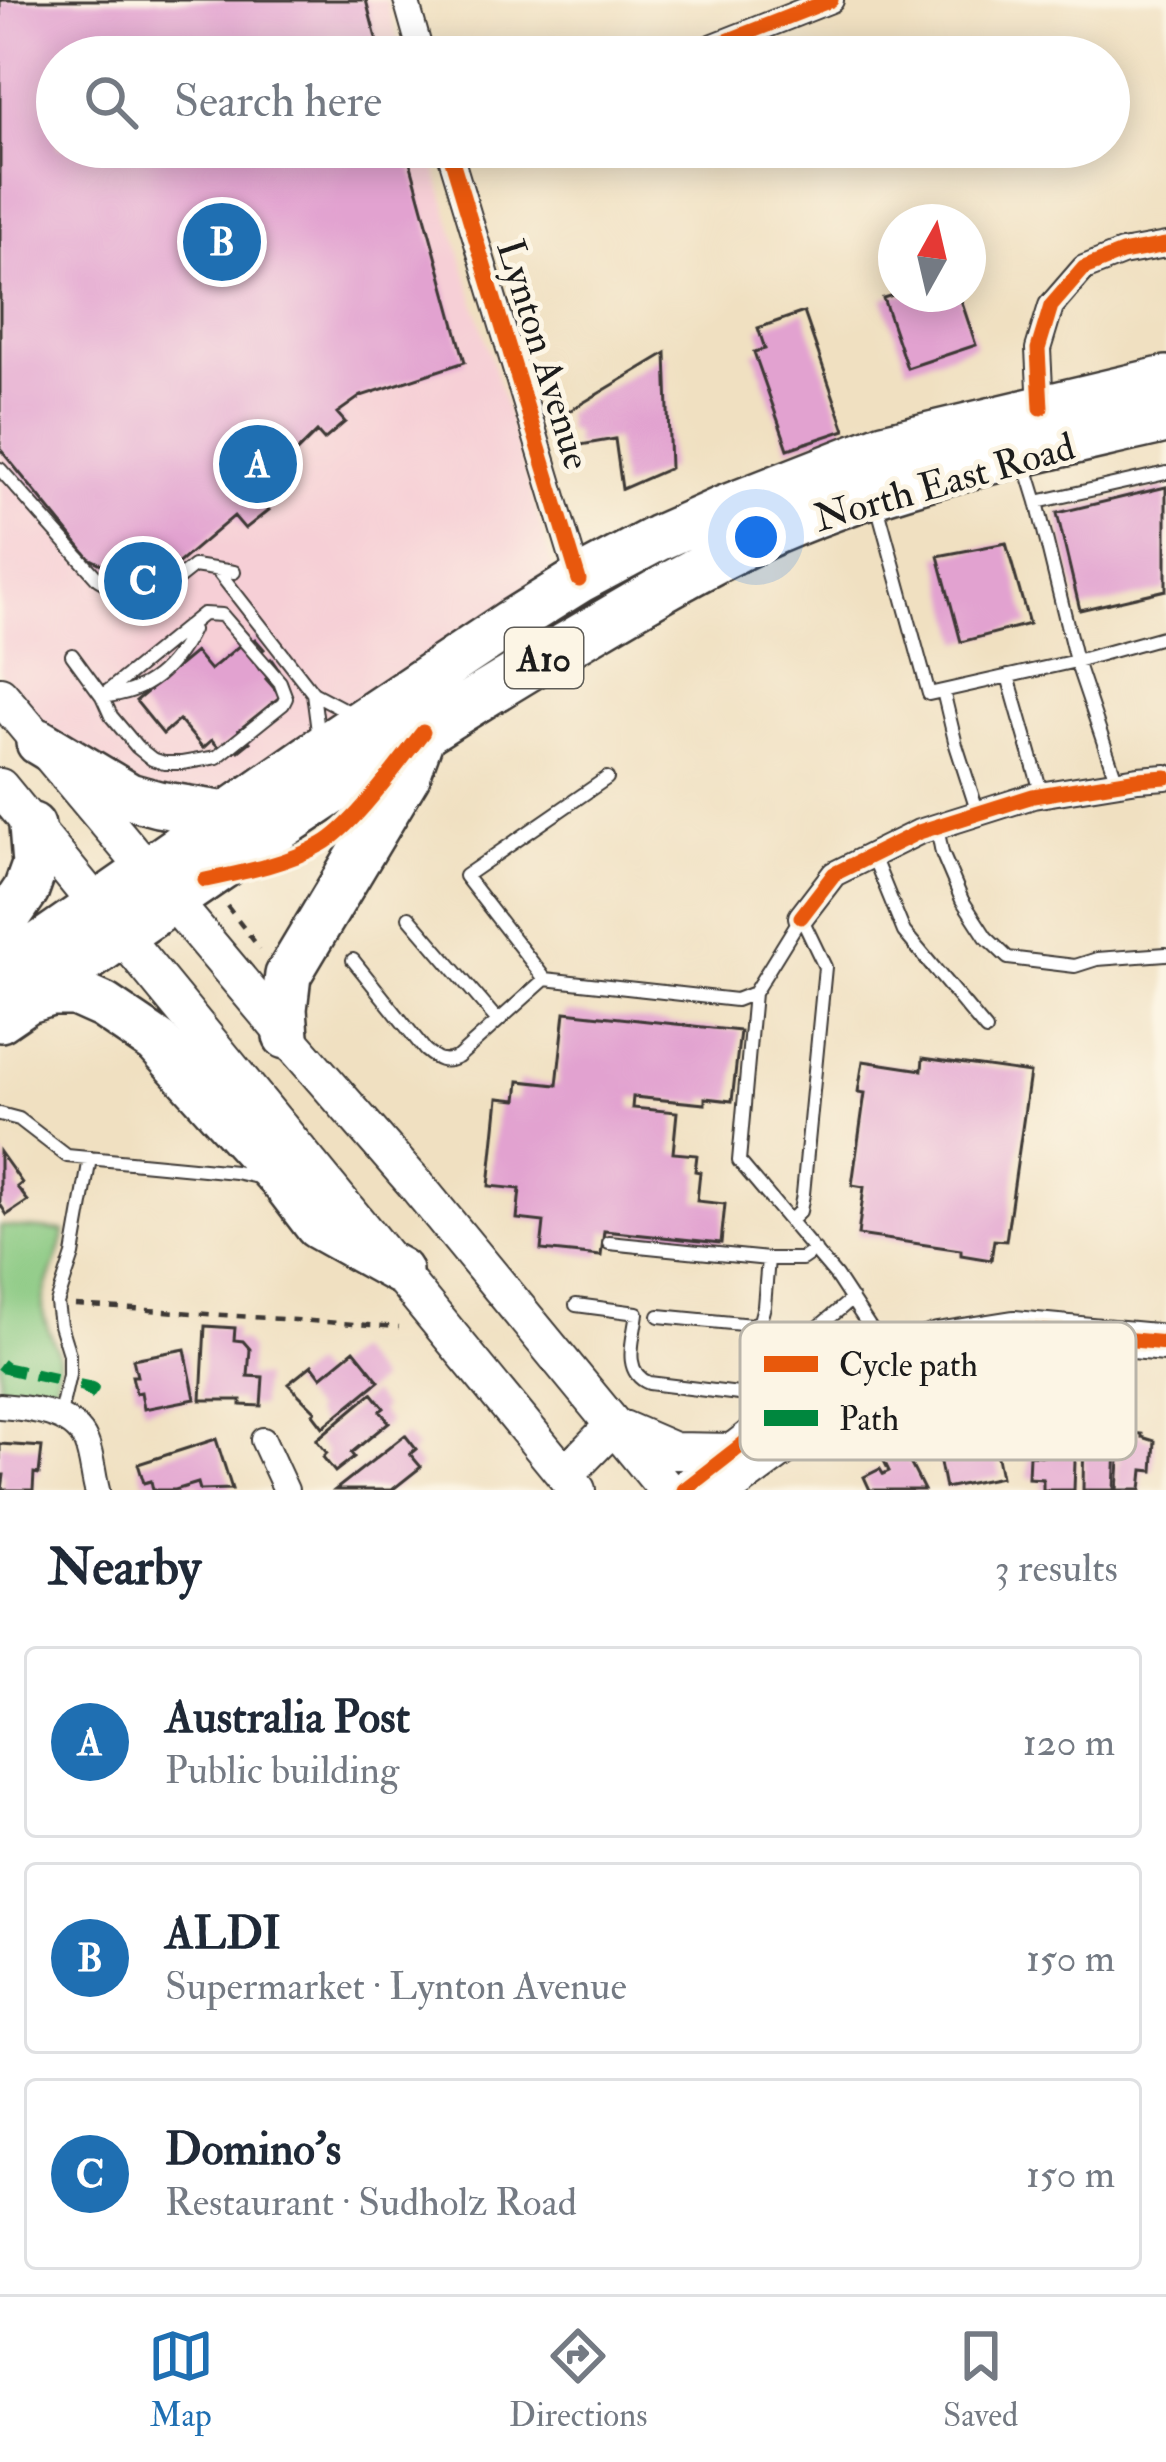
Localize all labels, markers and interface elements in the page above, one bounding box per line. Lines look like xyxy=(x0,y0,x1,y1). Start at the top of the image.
search box xyxy=(36,36,1130,168)
icon: search xyxy=(78,69,144,135)
text: Search here xyxy=(174,74,382,130)
pin: B xyxy=(183,197,261,287)
north arrow xyxy=(878,204,986,312)
street label: Lynton Avenue xyxy=(485,234,602,475)
pin: A xyxy=(219,419,297,509)
street label: North East Road xyxy=(809,422,1080,543)
your location xyxy=(726,507,786,567)
pin: C xyxy=(104,536,182,626)
road number: A10 xyxy=(505,628,583,688)
legend xyxy=(740,1322,1136,1460)
text: Cycle path xyxy=(839,1345,978,1387)
text: Path xyxy=(839,1399,899,1440)
text: Nearby xyxy=(48,1536,201,1600)
text: 3 results xyxy=(995,1544,1118,1593)
text: Australia Post xyxy=(165,1690,410,1746)
text: A xyxy=(78,1718,102,1767)
text: 120 m xyxy=(1023,1718,1115,1767)
text: Public building xyxy=(165,1746,399,1795)
text: ALDI xyxy=(165,1906,281,1962)
text: B xyxy=(77,1934,103,1983)
text: 150 m xyxy=(1026,1934,1115,1983)
text: Supermarket · Lynton Avenue xyxy=(165,1962,627,2011)
text: Domino's xyxy=(165,2122,341,2178)
text: C xyxy=(76,2150,104,2199)
text: 150 m xyxy=(1026,2150,1115,2199)
text: Restaurant · Sudholz Road xyxy=(165,2178,577,2227)
tab: Map xyxy=(148,2323,214,2436)
tab: Directions xyxy=(509,2323,648,2436)
tab: Saved xyxy=(943,2323,1018,2436)

